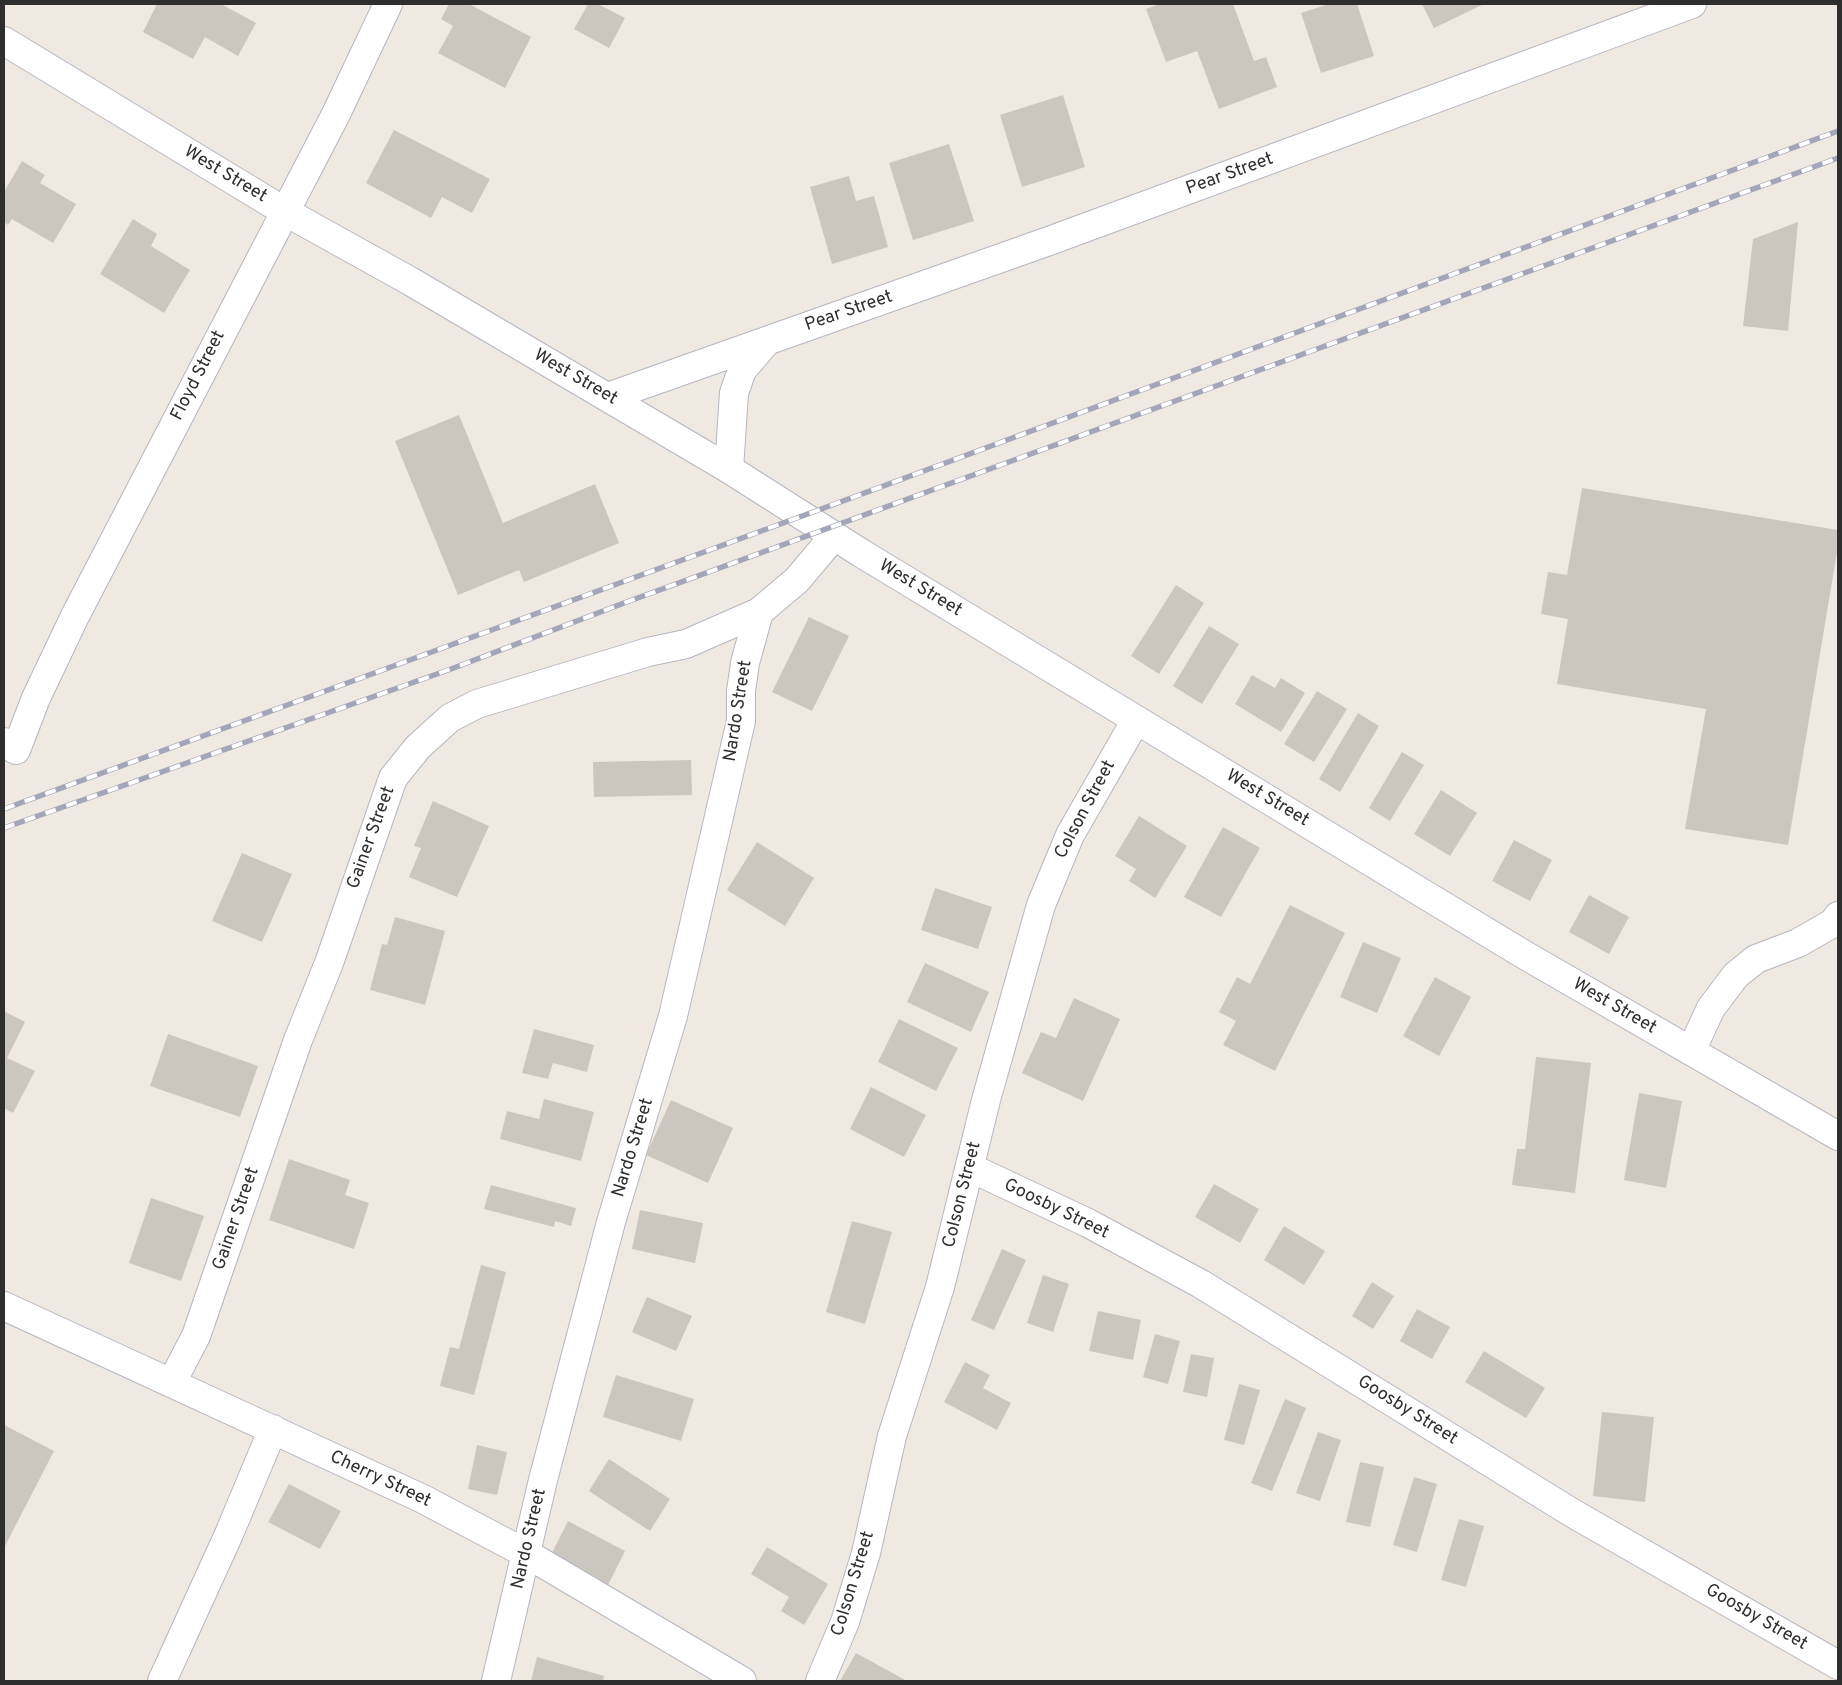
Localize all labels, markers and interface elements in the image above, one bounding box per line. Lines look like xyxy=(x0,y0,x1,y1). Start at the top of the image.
street label: West Street xyxy=(180,142,270,208)
street label: Pear Street xyxy=(1183,149,1277,201)
street label: Pear Street xyxy=(802,287,896,337)
street label: Floyd Street xyxy=(167,327,231,425)
street label: West Street xyxy=(529,345,621,411)
street label: West Street xyxy=(875,556,965,622)
street label: Nardo Street xyxy=(720,659,758,763)
street label: Colson Street xyxy=(1051,757,1121,863)
street label: West Street xyxy=(1222,766,1312,832)
street label: Gainer Street xyxy=(343,784,401,892)
street label: West Street xyxy=(1568,974,1660,1040)
street label: Nardo Street xyxy=(609,1096,659,1200)
street label: Colson Street xyxy=(939,1140,987,1250)
street label: Gainer Street xyxy=(209,1165,265,1273)
street label: Goosby Street xyxy=(1000,1175,1112,1245)
street label: Goosby Street xyxy=(1353,1372,1461,1450)
street label: Cherry Street xyxy=(326,1447,434,1513)
street label: Nardo Street xyxy=(508,1487,552,1591)
street label: Colson Street xyxy=(828,1529,880,1639)
street label: Goosby Street xyxy=(1701,1580,1811,1656)

